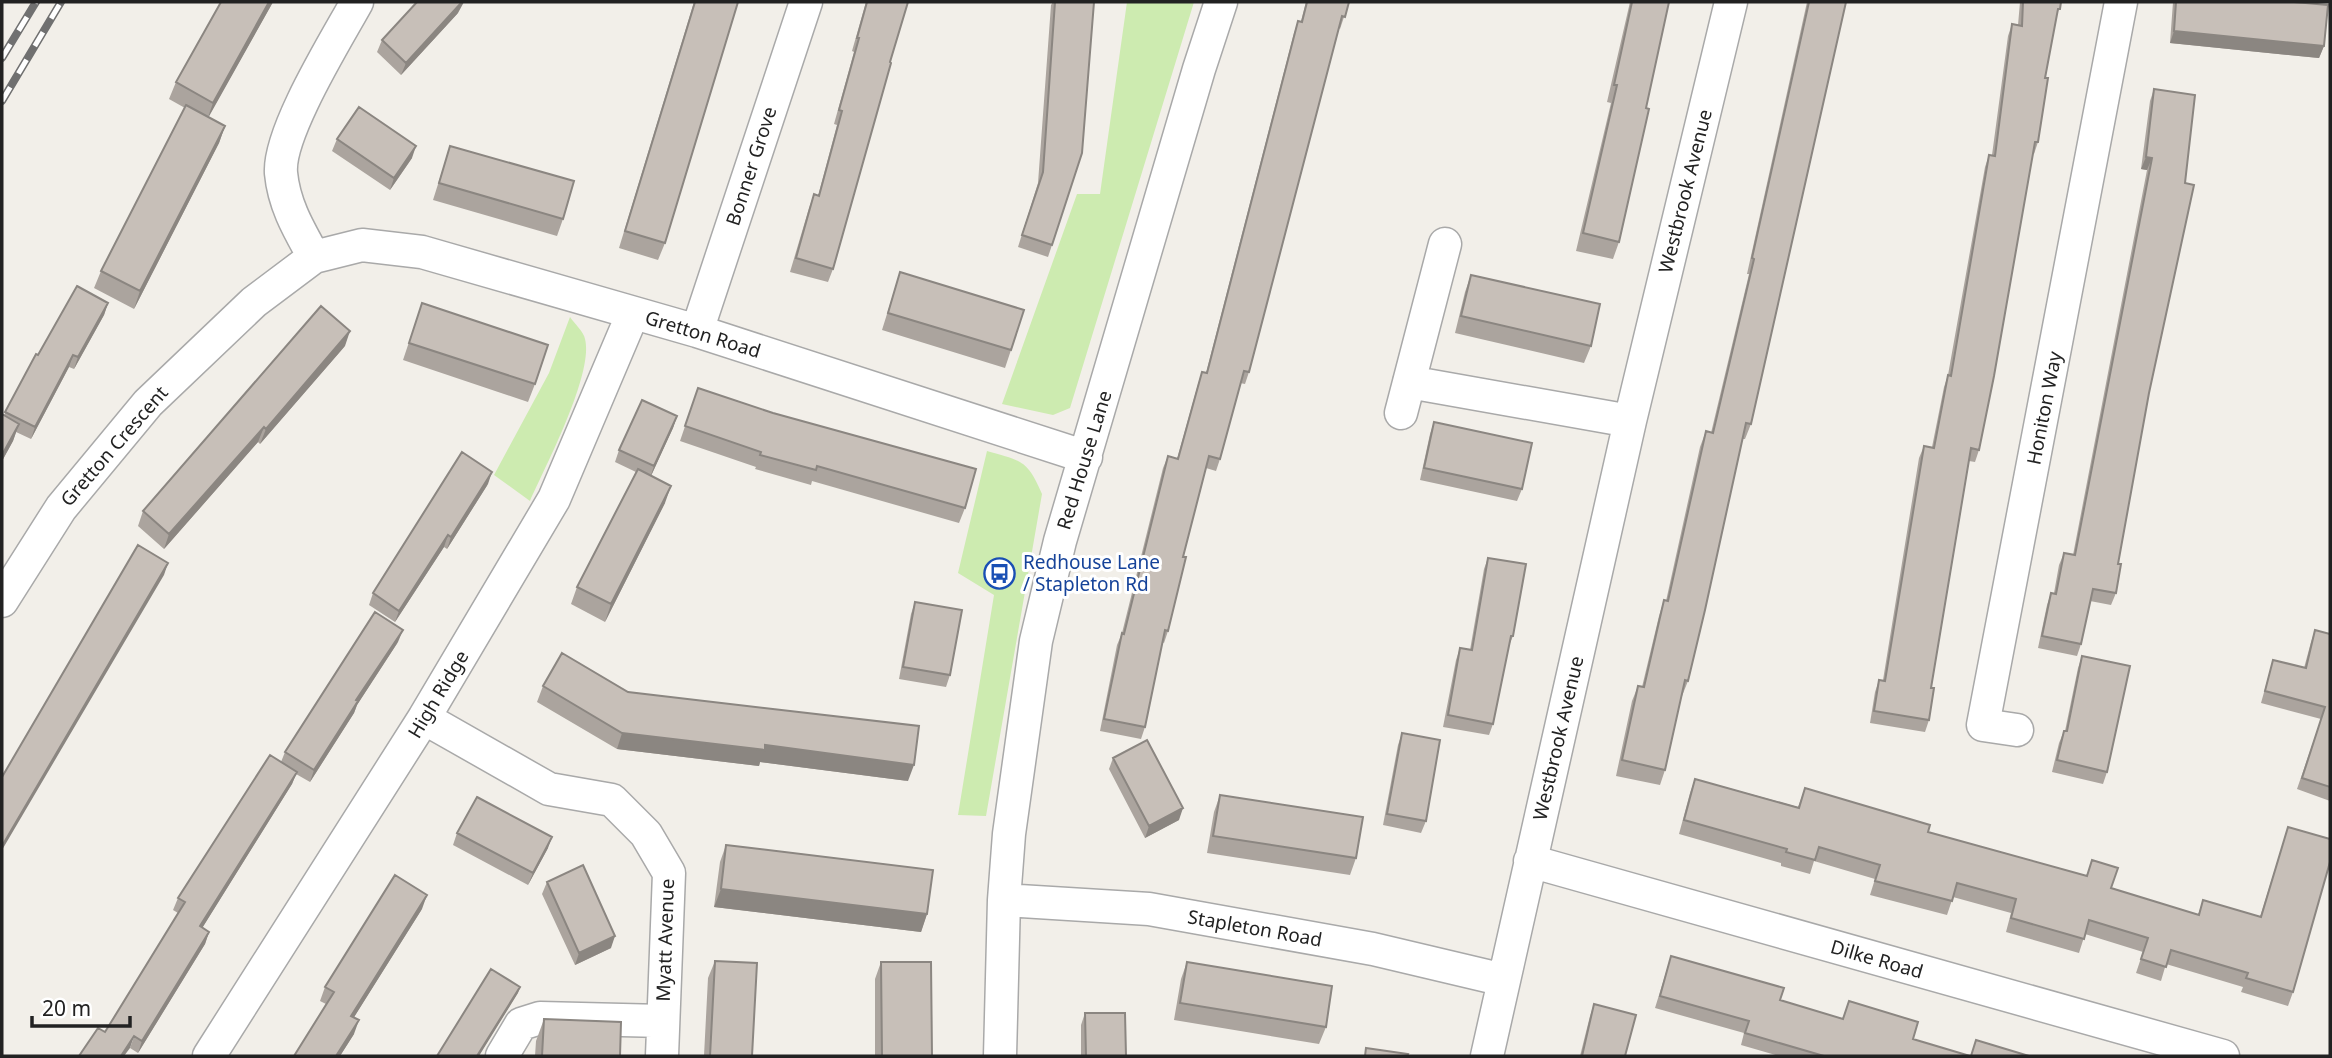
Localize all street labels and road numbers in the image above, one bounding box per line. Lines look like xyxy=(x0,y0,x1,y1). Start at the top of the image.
street label: Bonner Grove xyxy=(720,103,782,229)
street label: Westbrook Avenue xyxy=(1652,106,1718,276)
street label: Gretton Road xyxy=(642,304,764,364)
street label: Honiton Way xyxy=(2020,349,2068,467)
street label: Gretton Crescent xyxy=(54,380,174,512)
street label: Red House Lane xyxy=(1050,387,1118,533)
street label: High Ridge xyxy=(402,645,474,743)
street label: Westbrook Avenue xyxy=(1526,653,1590,823)
street label: Myatt Avenue xyxy=(650,878,680,1002)
street label: Stapleton Road xyxy=(1186,903,1324,953)
street label: Dilke Road xyxy=(1828,933,1926,985)

